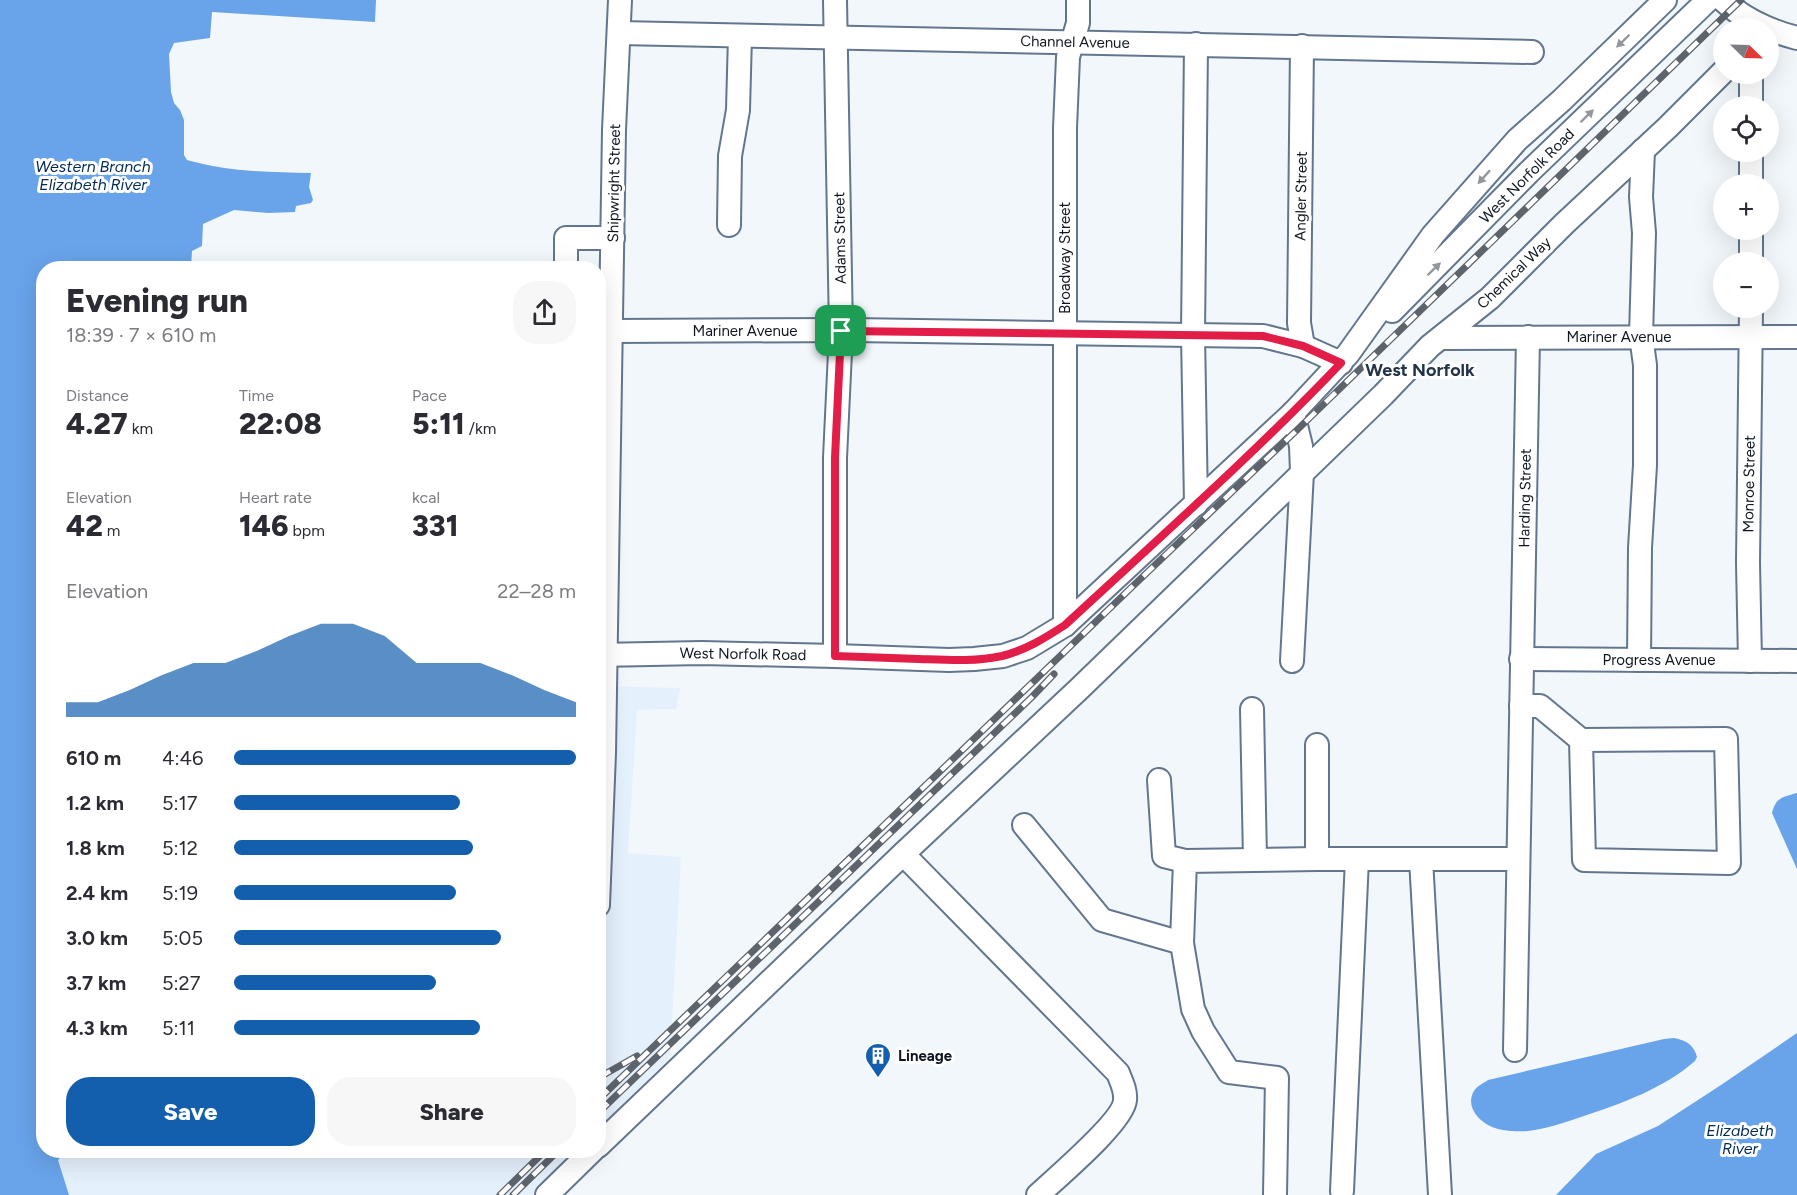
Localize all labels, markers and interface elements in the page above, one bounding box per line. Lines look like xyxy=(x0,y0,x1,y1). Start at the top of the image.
north arrow xyxy=(1713,18,1779,84)
map controls xyxy=(1713,18,1779,318)
street label: Channel Avenue xyxy=(1020,32,1130,52)
one-way arrow xyxy=(1617,33,1631,47)
button: locate xyxy=(1713,96,1779,162)
one-way arrow xyxy=(1580,110,1594,124)
street label: Shipwright Street xyxy=(604,123,624,242)
street label: West Norfolk Road xyxy=(1476,125,1578,227)
street label: Angler Street xyxy=(1291,151,1311,241)
water label: Western Branch Elizabeth River xyxy=(35,157,151,194)
one-way arrow xyxy=(1478,169,1491,184)
button: + xyxy=(1713,174,1779,240)
street label: Adams Street xyxy=(830,192,850,284)
street label: Broadway Street xyxy=(1056,202,1074,314)
street label: Chemical Way xyxy=(1473,233,1555,313)
button: − xyxy=(1713,252,1779,318)
one-way arrow xyxy=(1427,263,1441,277)
text: Evening run xyxy=(66,281,248,320)
button: share xyxy=(513,281,576,344)
pin xyxy=(815,305,866,356)
icon: arrive xyxy=(824,314,857,347)
street label: Mariner Avenue xyxy=(693,322,797,340)
text: 18:39 · 7 × 610 m xyxy=(66,323,216,347)
street label: Mariner Avenue xyxy=(1567,328,1671,346)
district label: West Norfolk xyxy=(1365,359,1475,381)
text: Distance xyxy=(66,386,129,405)
text: Time xyxy=(239,386,274,405)
text: Pace xyxy=(412,386,447,405)
text: 4.27 xyxy=(66,405,128,442)
text: 22:08 xyxy=(239,405,322,442)
text: 5:11 xyxy=(412,405,465,442)
text: km xyxy=(128,419,153,438)
text: /km xyxy=(465,419,496,438)
street label: Monroe Street xyxy=(1739,435,1759,533)
street label: Harding Street xyxy=(1515,448,1535,548)
text: Elevation xyxy=(66,488,132,507)
text: Heart rate xyxy=(239,488,312,507)
text: kcal xyxy=(412,488,440,507)
text: 42 xyxy=(66,507,103,544)
text: 146 xyxy=(239,507,289,544)
text: 331 xyxy=(412,507,458,544)
text: m xyxy=(103,521,120,540)
text: bpm xyxy=(289,521,325,540)
text: Elevation xyxy=(66,579,148,603)
text: 22–28 m xyxy=(497,579,576,603)
street label: West Norfolk Road xyxy=(679,644,807,664)
street label: Progress Avenue xyxy=(1603,651,1715,669)
text: 610 m xyxy=(66,746,121,770)
text: 4:46 xyxy=(162,746,203,770)
text: 1.2 km xyxy=(66,791,124,815)
text: 5:17 xyxy=(162,791,198,815)
text: 1.8 km xyxy=(66,836,125,860)
text: 5:12 xyxy=(162,836,198,860)
text: 2.4 km xyxy=(66,881,128,905)
text: 5:19 xyxy=(162,881,198,905)
text: 3.0 km xyxy=(66,926,128,950)
text: 5:05 xyxy=(162,926,203,950)
text: 3.7 km xyxy=(66,971,126,995)
text: 5:27 xyxy=(162,971,200,995)
text: 4.3 km xyxy=(66,1016,128,1040)
text: 5:11 xyxy=(162,1016,195,1040)
building icon: Lineage xyxy=(863,1041,893,1079)
place label: Lineage xyxy=(898,1047,953,1065)
button: Save xyxy=(66,1077,315,1146)
button: Share xyxy=(327,1077,576,1146)
water label: Elizabeth River xyxy=(1706,1121,1774,1158)

